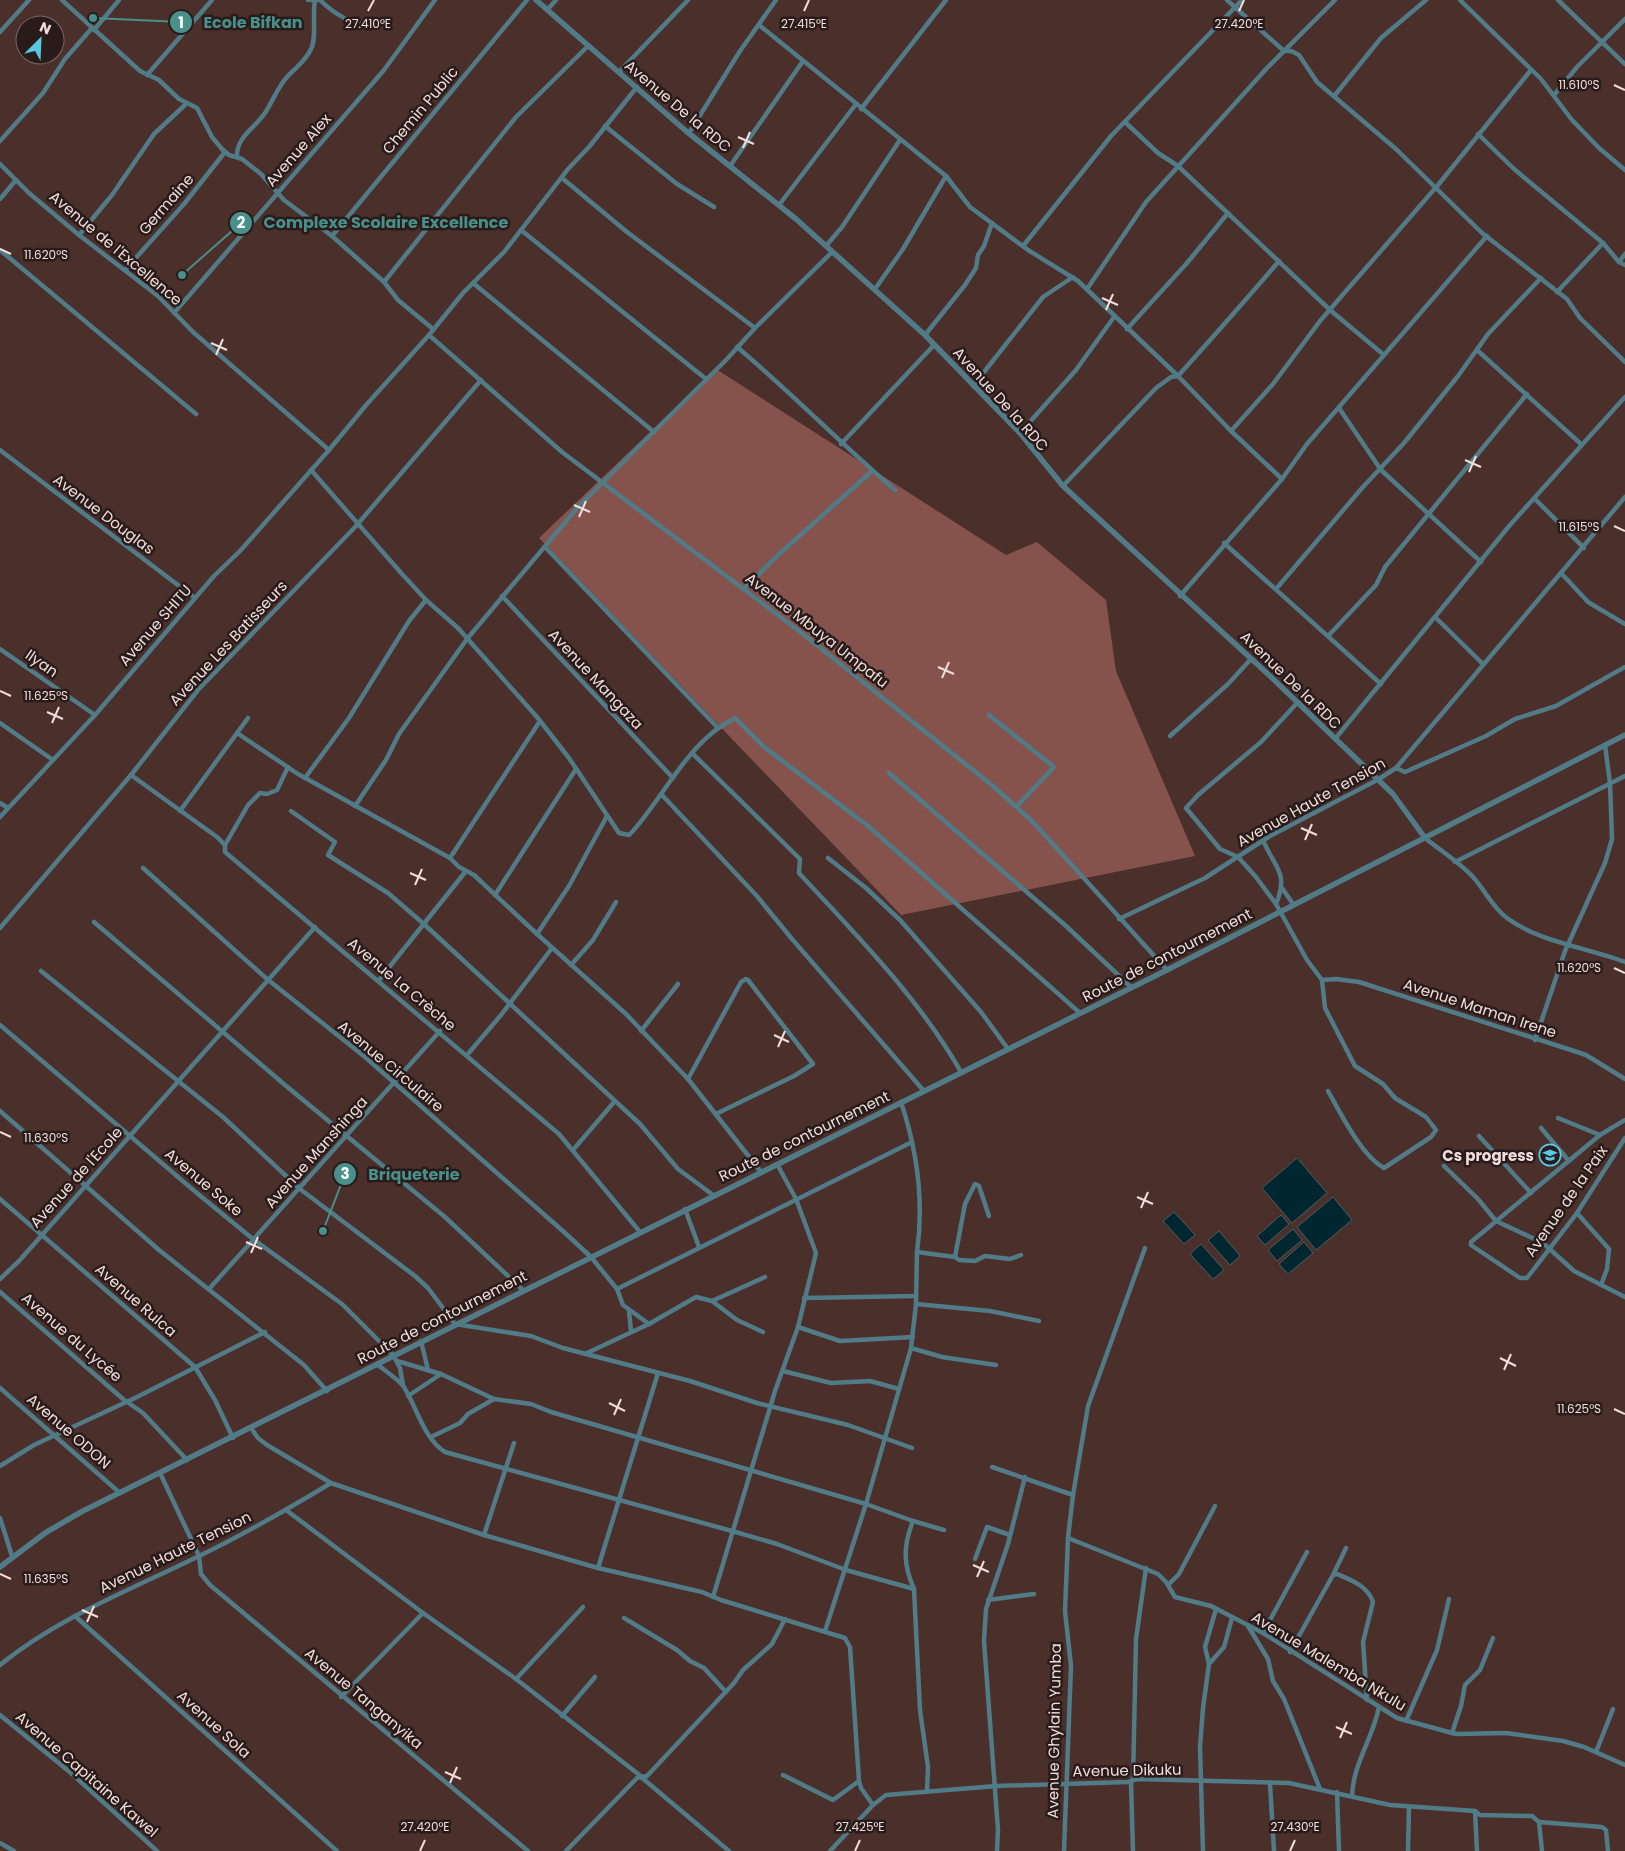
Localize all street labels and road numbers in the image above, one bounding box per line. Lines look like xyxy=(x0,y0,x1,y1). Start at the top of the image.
street label: Avenue De la RDC xyxy=(620,55,736,157)
street label: Chemin Public xyxy=(377,62,463,158)
street label: Avenue Alex xyxy=(260,109,336,191)
street label: Germaine xyxy=(134,169,198,239)
street label: Avenue de l'Excellence xyxy=(45,186,187,310)
street label: Avenue De la RDC xyxy=(949,342,1053,456)
street label: Avenue Douglas xyxy=(49,469,159,559)
street label: Avenue Mbuya Umpafu xyxy=(741,568,893,692)
street label: Avenue Les Batisseurs xyxy=(164,576,292,710)
street label: Avenue SHITU xyxy=(114,580,196,670)
street label: Avenue Mangaza xyxy=(544,624,648,734)
street label: Avenue De la RDC xyxy=(1236,626,1346,734)
street label: Ilyan xyxy=(21,644,63,682)
street label: Avenue Haute Tension xyxy=(1233,752,1389,852)
street label: Route de contournement xyxy=(1079,903,1255,1007)
street label: Avenue La Crèche xyxy=(343,932,461,1036)
street label: Avenue Maman Irene xyxy=(1401,973,1559,1043)
street label: Avenue Circulaire xyxy=(334,1015,448,1117)
street label: Route de contournement xyxy=(715,1085,893,1187)
street label: Avenue Manshinga xyxy=(260,1091,372,1213)
street label: Avenue de l'Ecole xyxy=(25,1122,127,1232)
street label: Avenue de la Paix xyxy=(1520,1141,1612,1261)
street label: Avenue Soke xyxy=(161,1143,247,1221)
street label: Avenue Rulca xyxy=(91,1259,181,1341)
street label: Route de contournement xyxy=(354,1265,530,1369)
street label: Avenue du Lycée xyxy=(17,1288,127,1386)
street label: Avenue ODON xyxy=(22,1389,116,1473)
street label: Avenue Haute Tension xyxy=(95,1506,255,1598)
street label: Avenue Malemba Nkulu xyxy=(1248,1606,1410,1716)
street label: Avenue Tanganyika xyxy=(301,1642,427,1754)
street label: Avenue Ghylain Yumba xyxy=(1042,1643,1066,1819)
street label: Avenue Sola xyxy=(173,1685,255,1763)
street label: Avenue Capitaine Kawel xyxy=(11,1706,163,1842)
street label: Avenue Dikuku xyxy=(1072,1759,1182,1781)

